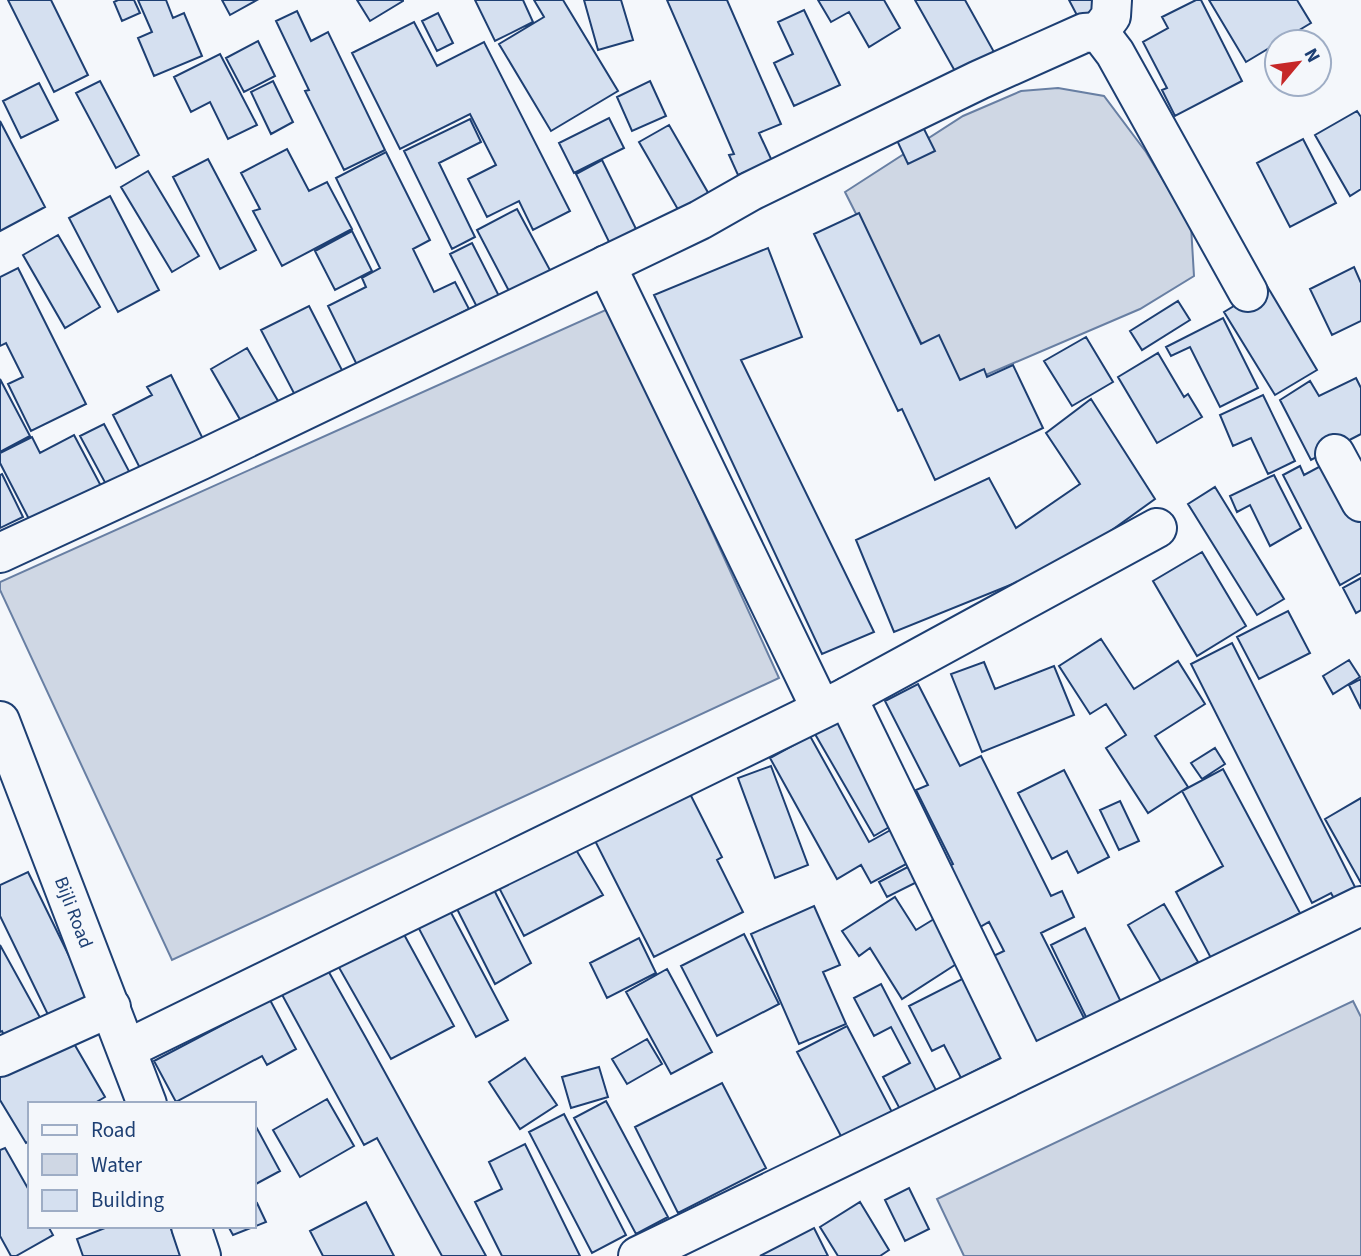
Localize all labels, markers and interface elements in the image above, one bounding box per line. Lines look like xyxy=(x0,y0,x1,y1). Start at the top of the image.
north arrow xyxy=(1263,28,1333,98)
text: N xyxy=(1297,43,1326,68)
street label: Bijli Road xyxy=(47,873,99,952)
legend xyxy=(28,1102,256,1228)
text: Road xyxy=(91,1115,136,1145)
text: Water xyxy=(91,1150,143,1180)
text: Building xyxy=(91,1185,165,1215)

